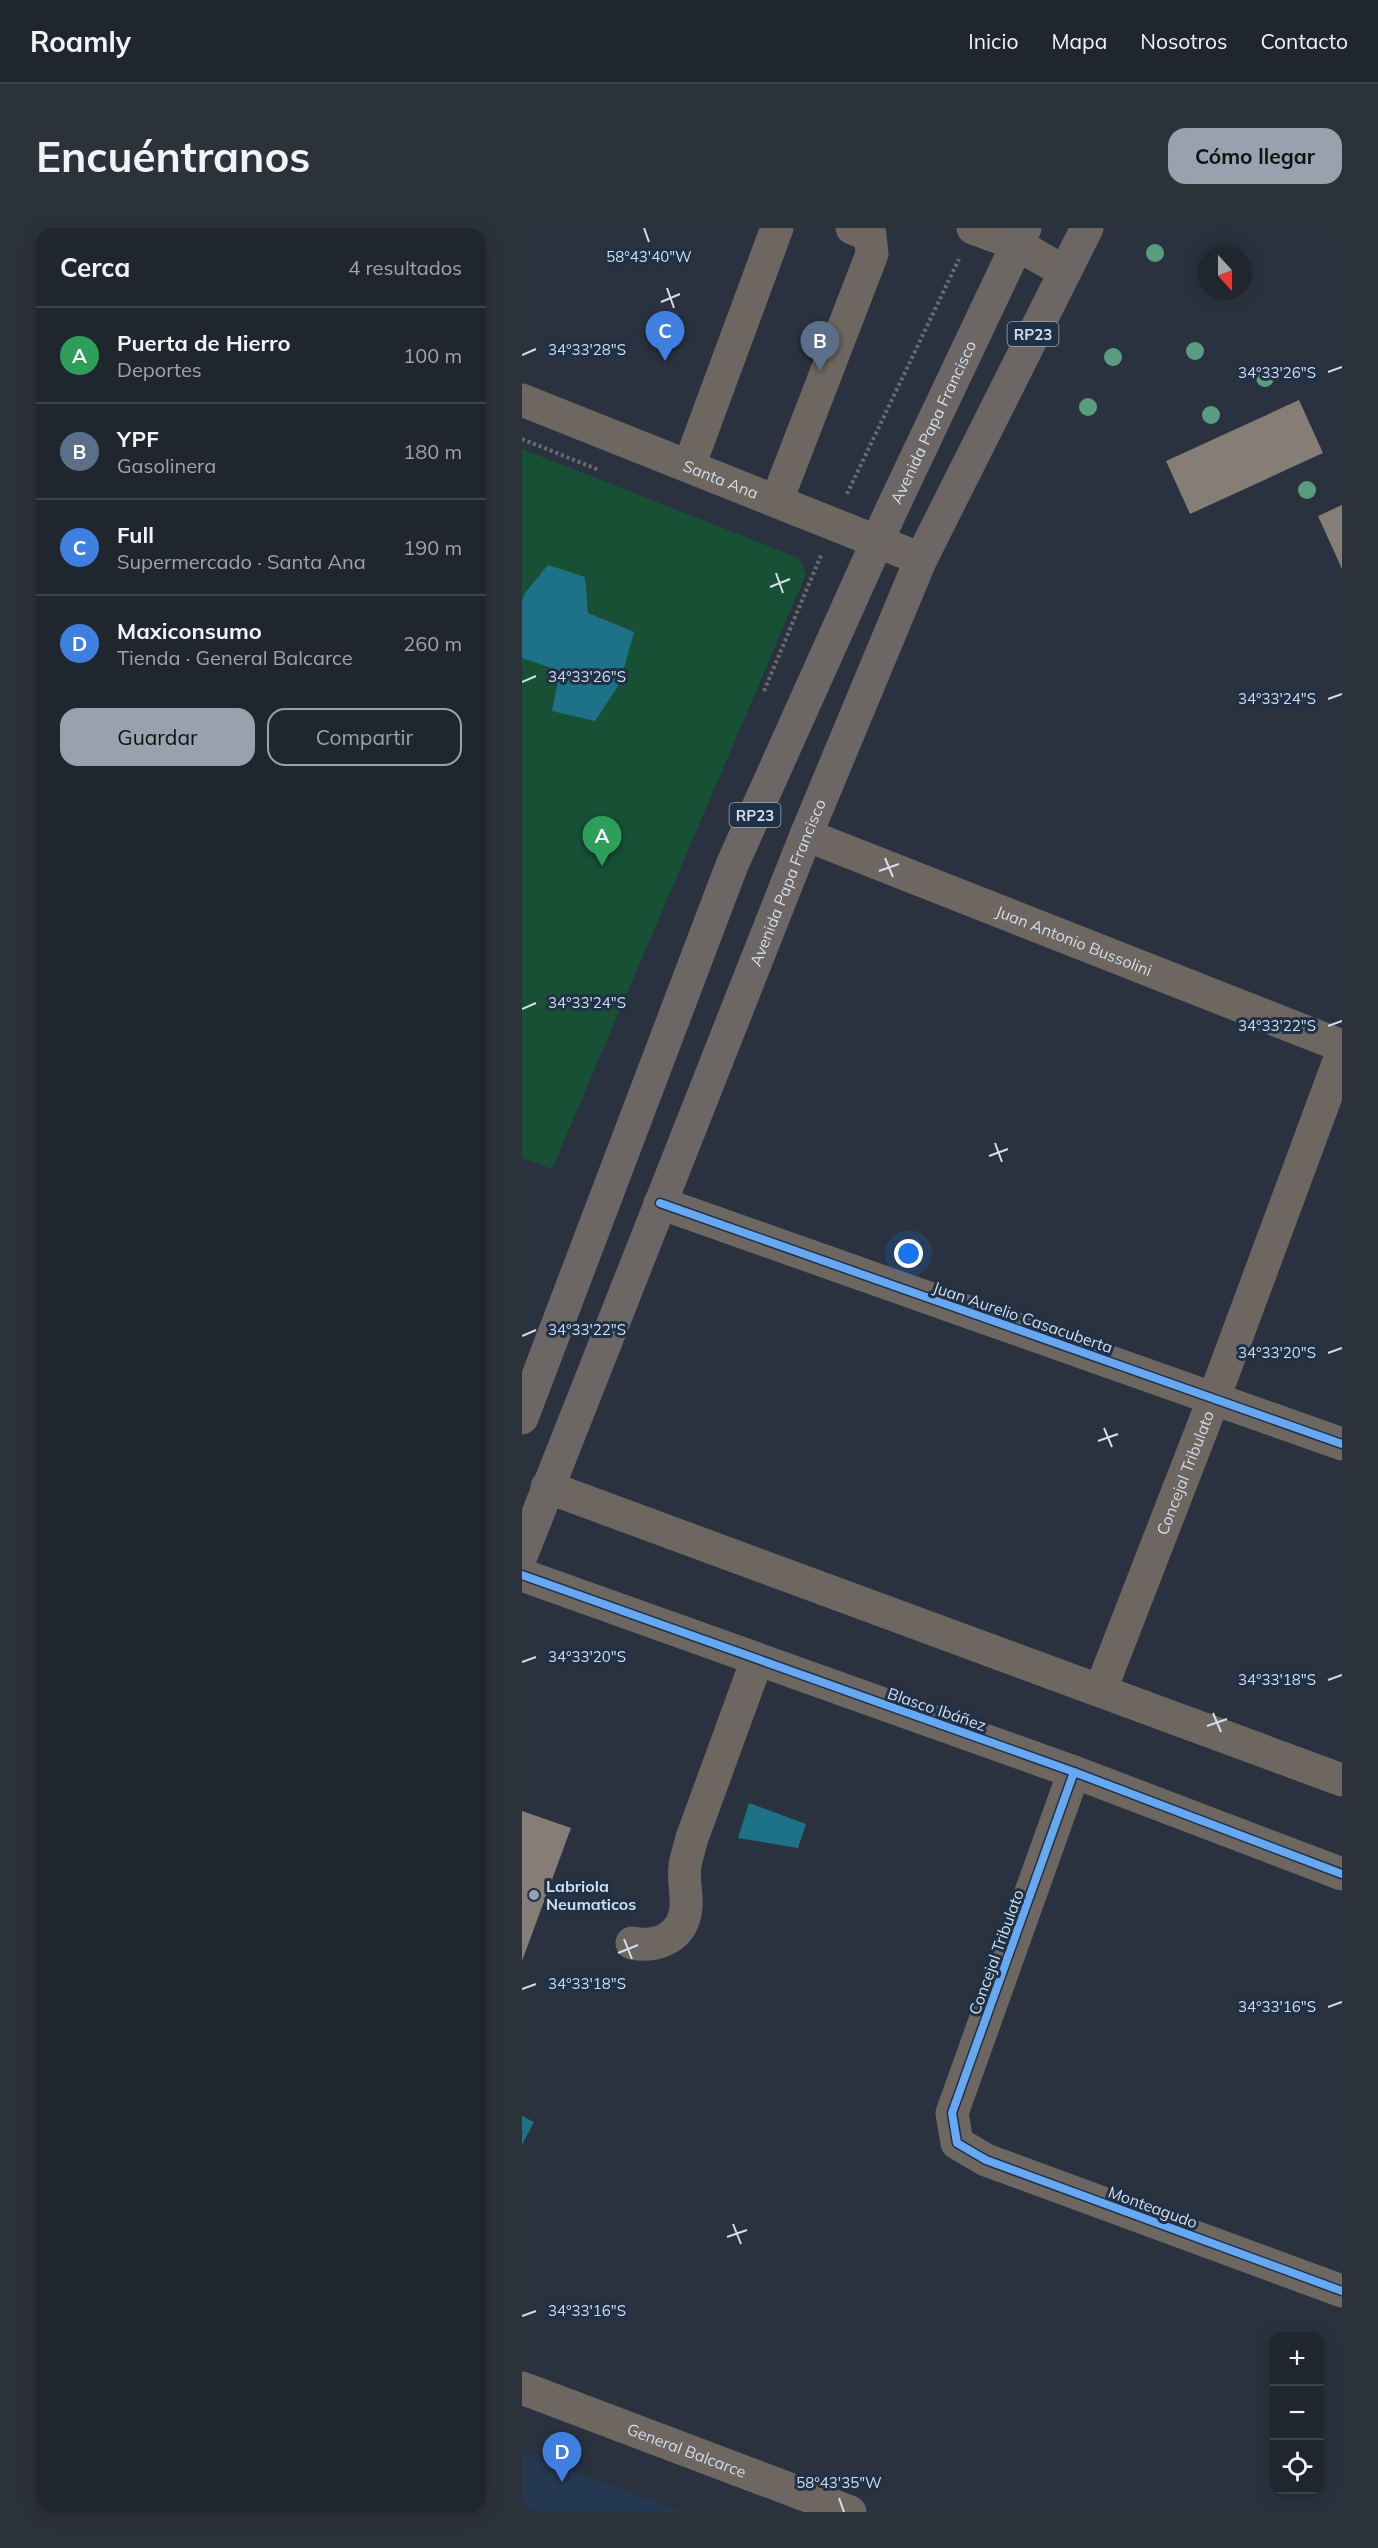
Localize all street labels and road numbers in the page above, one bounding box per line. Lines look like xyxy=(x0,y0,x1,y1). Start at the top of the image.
road number: RP23 xyxy=(1008,322,1058,346)
street label: Avenida Papa Francisco xyxy=(886,337,980,507)
street label: Santa Ana xyxy=(680,455,761,503)
street label: Avenida Papa Francisco xyxy=(745,796,830,969)
road number: RP23 xyxy=(730,803,780,827)
street label: Juan Antonio Bussolini xyxy=(993,901,1155,980)
street label: Juan Aurelio Casacuberta xyxy=(931,1277,1115,1357)
street label: Concejal Tribulato xyxy=(1152,1408,1218,1538)
street label: Blasco Ibáñez xyxy=(885,1683,989,1735)
street label: Concejal Tribulato xyxy=(964,1887,1028,2017)
street label: Monteagudo xyxy=(1106,2182,1200,2232)
street label: General Balcarce xyxy=(624,2419,749,2482)

